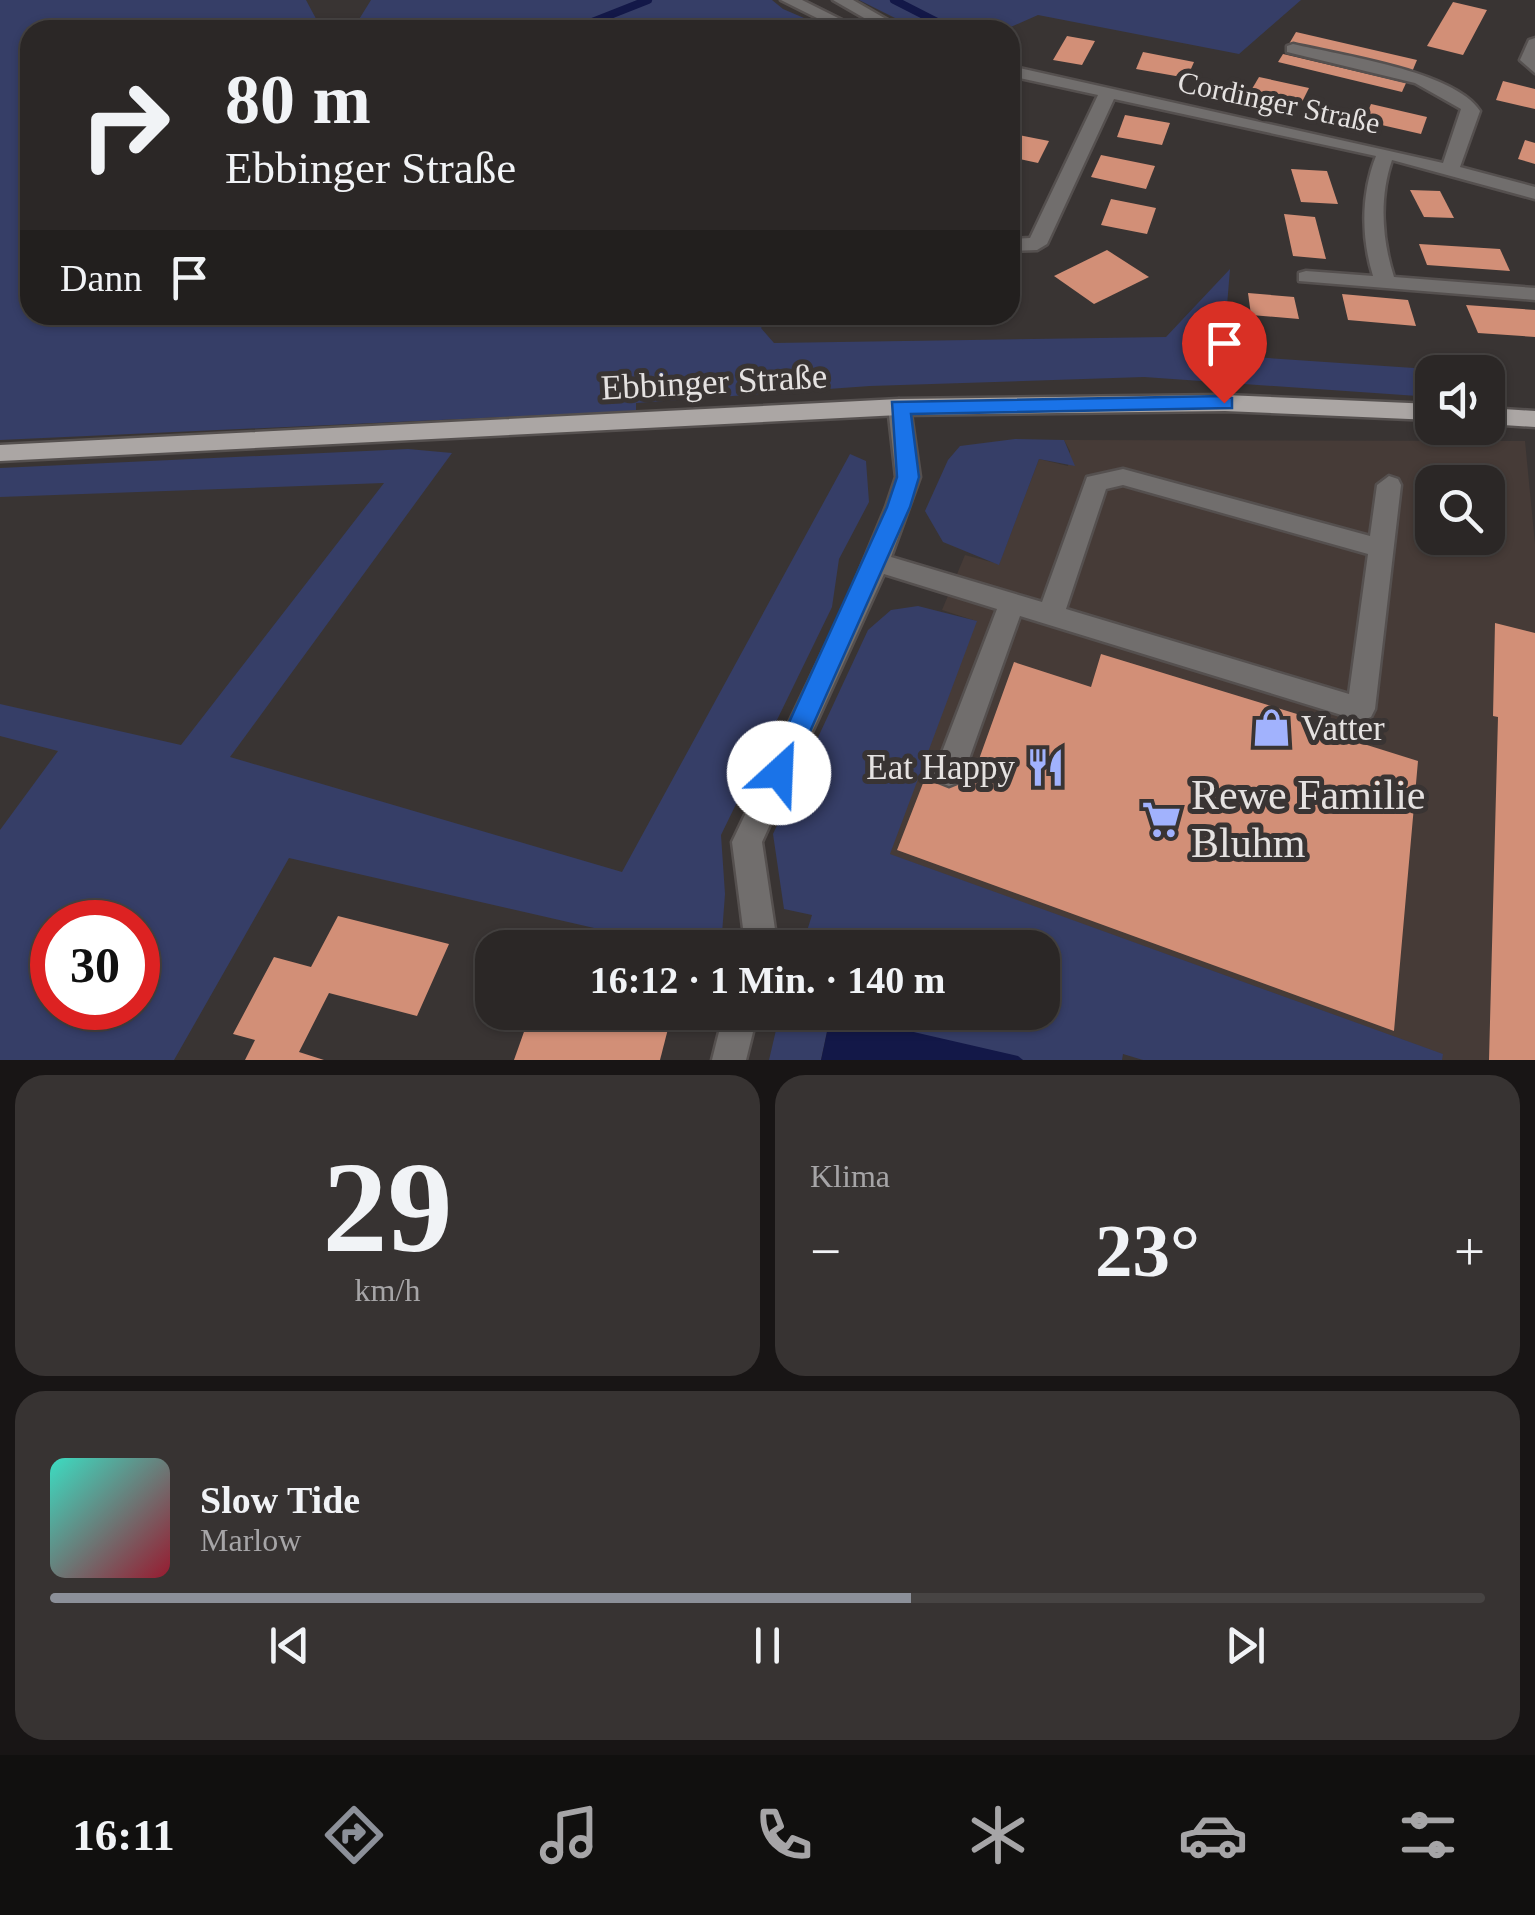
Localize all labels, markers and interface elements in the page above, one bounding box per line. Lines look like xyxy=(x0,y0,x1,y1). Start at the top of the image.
icon: right xyxy=(60,60,190,190)
text: 80 m xyxy=(225,61,371,138)
street label: Cordinger Straße xyxy=(1175,64,1383,140)
text: Ebbinger Straße xyxy=(225,143,516,193)
icon: arrive xyxy=(162,250,217,305)
text: Dann xyxy=(60,257,142,299)
pin xyxy=(1182,301,1267,404)
icon: arrive xyxy=(1197,316,1252,371)
map controls xyxy=(1415,355,1505,555)
button: sound xyxy=(1415,355,1505,445)
street label: Ebbinger Straße xyxy=(600,357,828,407)
button: search xyxy=(1415,465,1505,555)
shop icon: Vatter xyxy=(1250,707,1292,749)
place label: Vatter xyxy=(1301,709,1385,748)
position arrow xyxy=(727,721,831,825)
restaurant icon: Eat Happy xyxy=(1024,746,1066,788)
place label: Eat Happy xyxy=(866,748,1015,787)
place label: Rewe Familie Bluhm xyxy=(1191,772,1425,866)
supermarket icon: Rewe Familie Bluhm xyxy=(1140,798,1182,840)
speed limit sign: 30 xyxy=(30,900,160,1030)
text: 16:12 · 1 Min. · 140 m xyxy=(590,959,945,1001)
text: 29 xyxy=(323,1135,453,1279)
text: Klima xyxy=(810,1158,890,1194)
text: 23° xyxy=(1095,1209,1200,1292)
text: − xyxy=(810,1221,841,1282)
text: + xyxy=(1454,1221,1485,1282)
text: km/h xyxy=(355,1272,420,1308)
text: Slow Tide xyxy=(200,1479,360,1521)
text: Marlow xyxy=(200,1522,301,1558)
icon: previous xyxy=(262,1618,317,1673)
icon: pause xyxy=(740,1618,795,1673)
icon: next xyxy=(1218,1618,1273,1673)
icon: directions xyxy=(319,1800,389,1870)
icon: music xyxy=(534,1800,604,1870)
icon: phone xyxy=(749,1800,819,1870)
icon: climate xyxy=(963,1800,1033,1870)
icon: car xyxy=(1178,1800,1248,1870)
icon: filters xyxy=(1393,1800,1463,1870)
text: 16:11 xyxy=(72,1810,175,1860)

